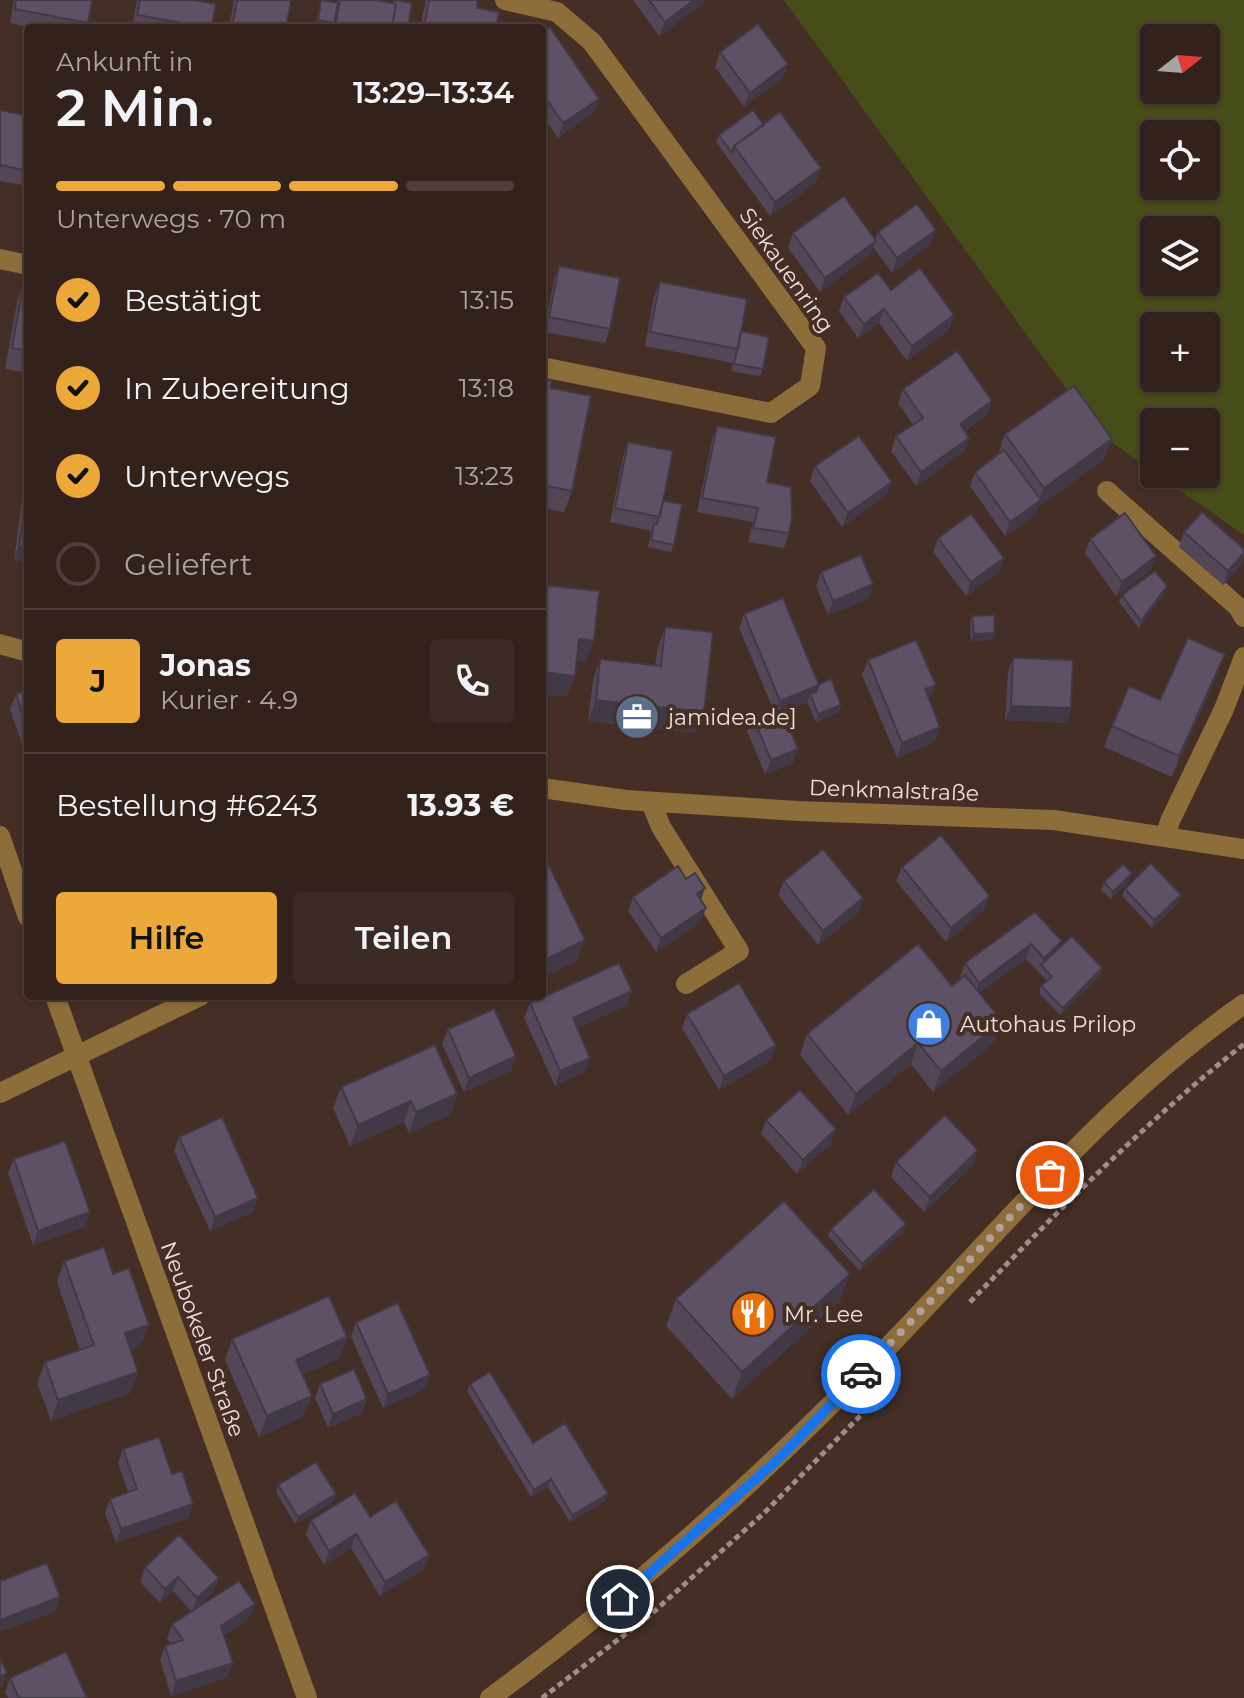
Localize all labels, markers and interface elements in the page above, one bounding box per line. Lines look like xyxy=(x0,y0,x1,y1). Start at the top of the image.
north arrow xyxy=(1140,24,1220,104)
map controls xyxy=(1140,24,1220,488)
text: Ankunft in xyxy=(56,46,193,78)
text: 13:29–13:34 xyxy=(353,74,514,111)
text: 2 Min. xyxy=(56,76,214,139)
button: locate xyxy=(1140,120,1220,200)
text: Unterwegs · 70 m xyxy=(56,203,286,235)
street label: Siekauenring xyxy=(734,203,840,338)
button: layers xyxy=(1140,216,1220,296)
icon: check xyxy=(56,278,100,322)
text: Bestätigt xyxy=(124,282,262,319)
text: 13:15 xyxy=(460,284,514,316)
button: + xyxy=(1140,312,1220,392)
icon: check xyxy=(56,366,100,410)
text: In Zubereitung xyxy=(124,370,350,407)
text: 13:18 xyxy=(458,372,514,404)
button: − xyxy=(1140,408,1220,488)
icon: check xyxy=(56,454,100,498)
text: Unterwegs xyxy=(124,458,289,495)
text: 13:23 xyxy=(455,460,514,492)
text: Geliefert xyxy=(124,546,252,583)
button: phone xyxy=(430,639,514,723)
text: Jonas xyxy=(160,647,251,684)
text: J xyxy=(90,663,106,700)
text: Kurier · 4.9 xyxy=(160,684,298,716)
office icon: jamidea.de] xyxy=(613,693,661,741)
place label: jamidea.de] xyxy=(666,704,797,731)
street label: Denkmalstraße xyxy=(809,774,979,807)
text: Bestellung #6243 xyxy=(56,787,318,824)
text: 13.93 € xyxy=(407,787,514,824)
button: Hilfe xyxy=(56,892,277,984)
button: Teilen xyxy=(293,892,514,984)
shop icon: Autohaus Prilop xyxy=(905,1000,953,1048)
place label: Autohaus Prilop xyxy=(960,1011,1136,1038)
pin xyxy=(1016,1141,1084,1209)
icon: bag xyxy=(1028,1153,1072,1197)
street label: Neubokeler Straße xyxy=(155,1238,250,1440)
restaurant icon: Mr. Lee xyxy=(729,1290,777,1338)
place label: Mr. Lee xyxy=(784,1301,863,1328)
courier xyxy=(821,1334,901,1414)
icon: car xyxy=(839,1352,883,1396)
pin xyxy=(586,1565,654,1633)
icon: home xyxy=(598,1577,642,1621)

